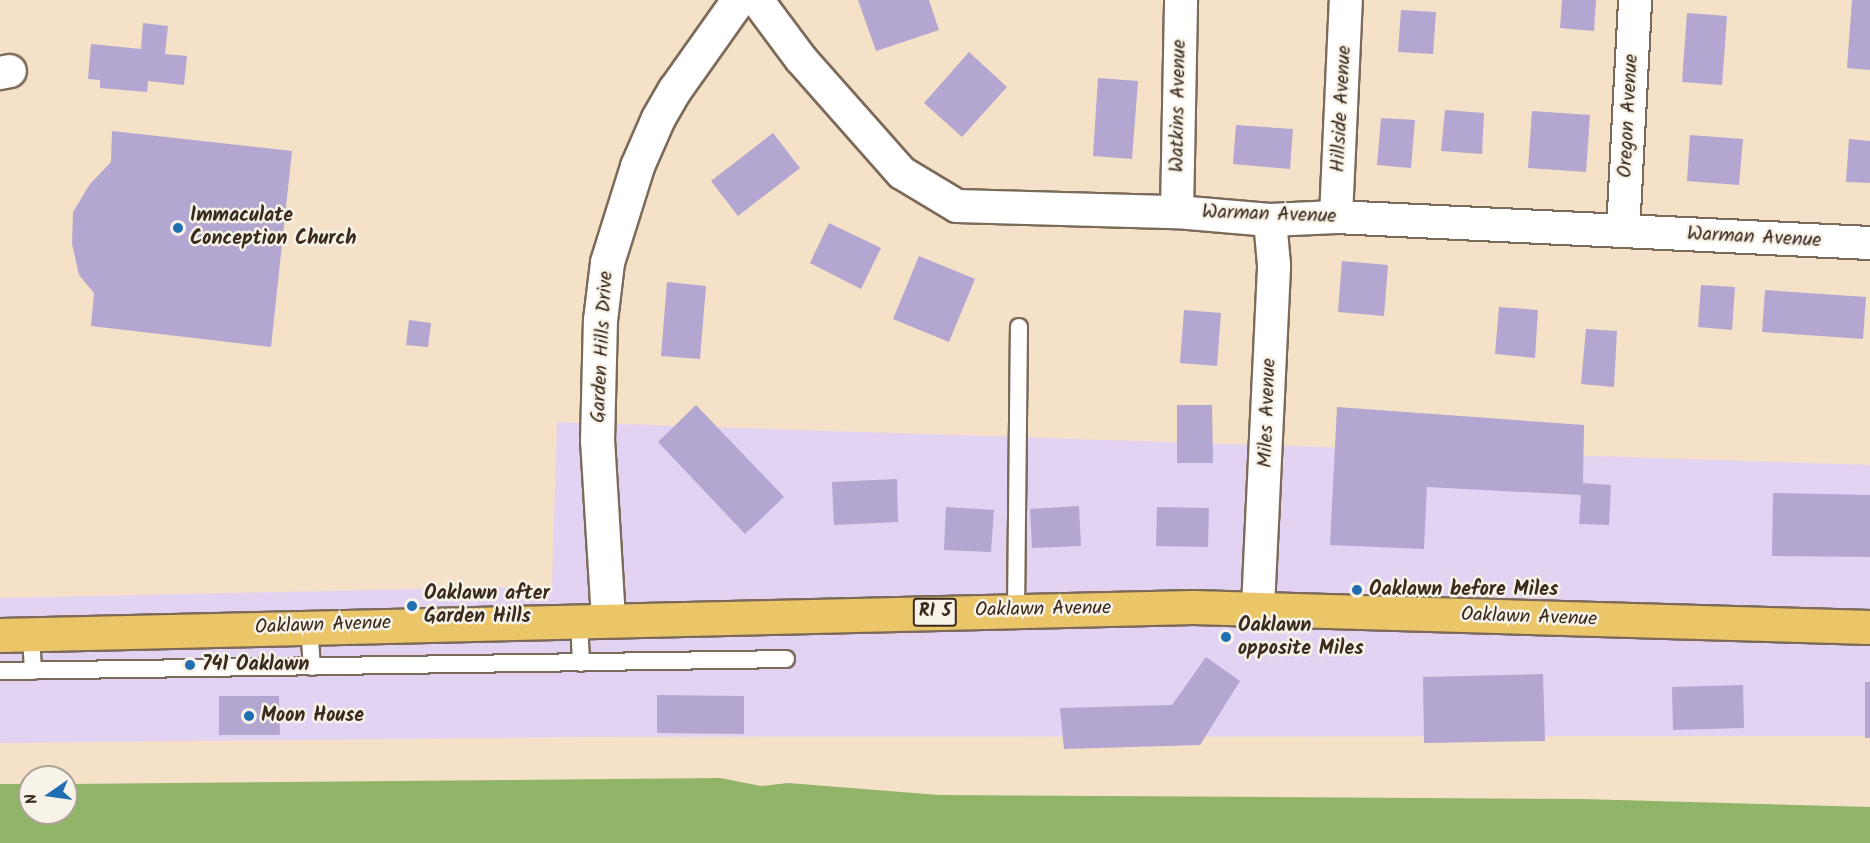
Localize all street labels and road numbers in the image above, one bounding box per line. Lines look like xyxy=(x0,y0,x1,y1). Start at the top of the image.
street label: Watkins Avenue xyxy=(1166,39,1192,173)
street label: Hillside Avenue xyxy=(1327,45,1357,173)
street label: Oregon Avenue xyxy=(1614,53,1644,179)
street label: Warman Avenue xyxy=(1201,201,1337,229)
street label: Warman Avenue xyxy=(1686,222,1822,254)
street label: Garden Hills Drive xyxy=(587,270,619,424)
street label: Miles Avenue xyxy=(1254,358,1282,468)
road number: RI 5 xyxy=(912,597,958,627)
street label: Oaklawn Avenue xyxy=(975,597,1111,623)
street label: Oaklawn Avenue xyxy=(1460,604,1598,632)
street label: Oaklawn Avenue xyxy=(254,612,392,640)

